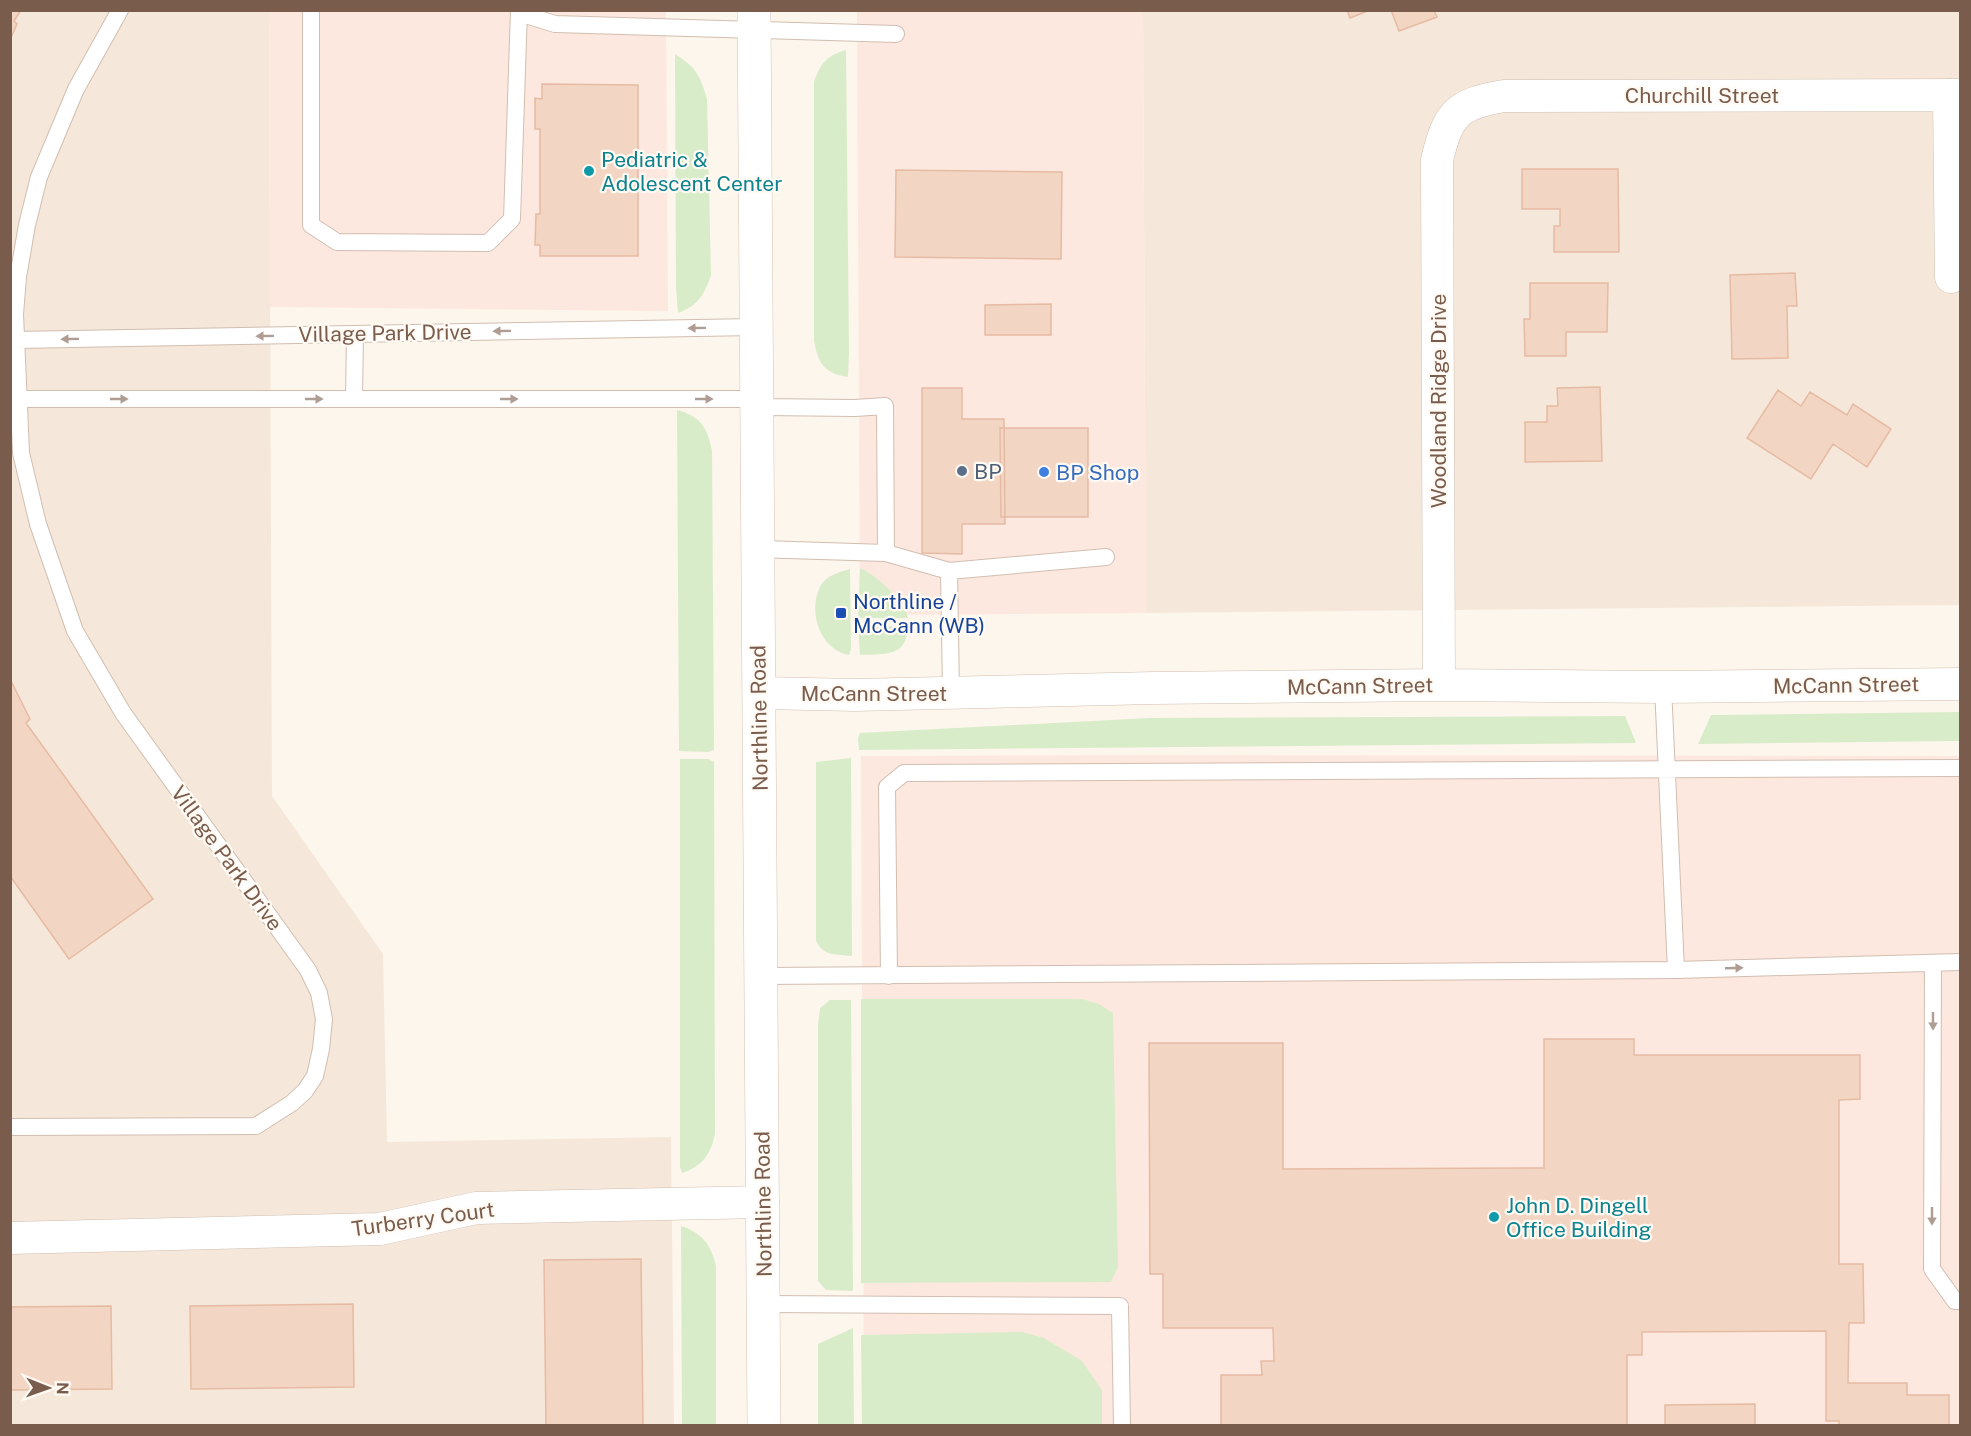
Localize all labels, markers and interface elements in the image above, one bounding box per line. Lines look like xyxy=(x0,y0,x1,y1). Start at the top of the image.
street label: Churchill Street xyxy=(1625,83,1779,108)
place label: Pediatric & Adolescent Center xyxy=(601,147,782,196)
marker: Pediatric & Adolescent Center xyxy=(582,164,596,178)
street label: Woodland Ridge Drive xyxy=(1426,294,1451,508)
street label: Village Park Drive xyxy=(298,319,472,347)
one-way arrow xyxy=(687,323,706,332)
one-way arrow xyxy=(492,326,511,336)
one-way arrow xyxy=(255,331,274,340)
one-way arrow xyxy=(60,334,79,344)
one-way arrow xyxy=(109,394,128,404)
one-way arrow xyxy=(304,394,323,404)
one-way arrow xyxy=(499,394,518,404)
one-way arrow xyxy=(694,394,713,404)
place label: BP xyxy=(974,459,1002,484)
place label: BP Shop xyxy=(1056,460,1139,485)
marker: BP xyxy=(955,464,969,478)
marker: BP Shop xyxy=(1037,465,1051,479)
place label: Northline / McCann (WB) xyxy=(853,589,985,638)
marker: Northline / McCann (WB) xyxy=(834,606,848,620)
street label: Northline Road xyxy=(745,645,773,791)
street label: McCann Street xyxy=(1773,671,1919,699)
street label: McCann Street xyxy=(1287,672,1433,700)
street label: McCann Street xyxy=(801,681,947,706)
street label: Village Park Drive xyxy=(166,781,288,935)
one-way arrow xyxy=(1725,963,1744,973)
one-way arrow xyxy=(1928,1012,1938,1031)
street label: Northline Road xyxy=(749,1131,777,1277)
place label: John D. Dingell Office Building xyxy=(1506,1193,1652,1242)
street label: Turberry Court xyxy=(350,1197,496,1241)
one-way arrow xyxy=(1927,1207,1937,1226)
marker: John D. Dingell Office Building xyxy=(1487,1210,1501,1224)
north arrow xyxy=(18,1358,78,1418)
text: N xyxy=(53,1382,72,1395)

